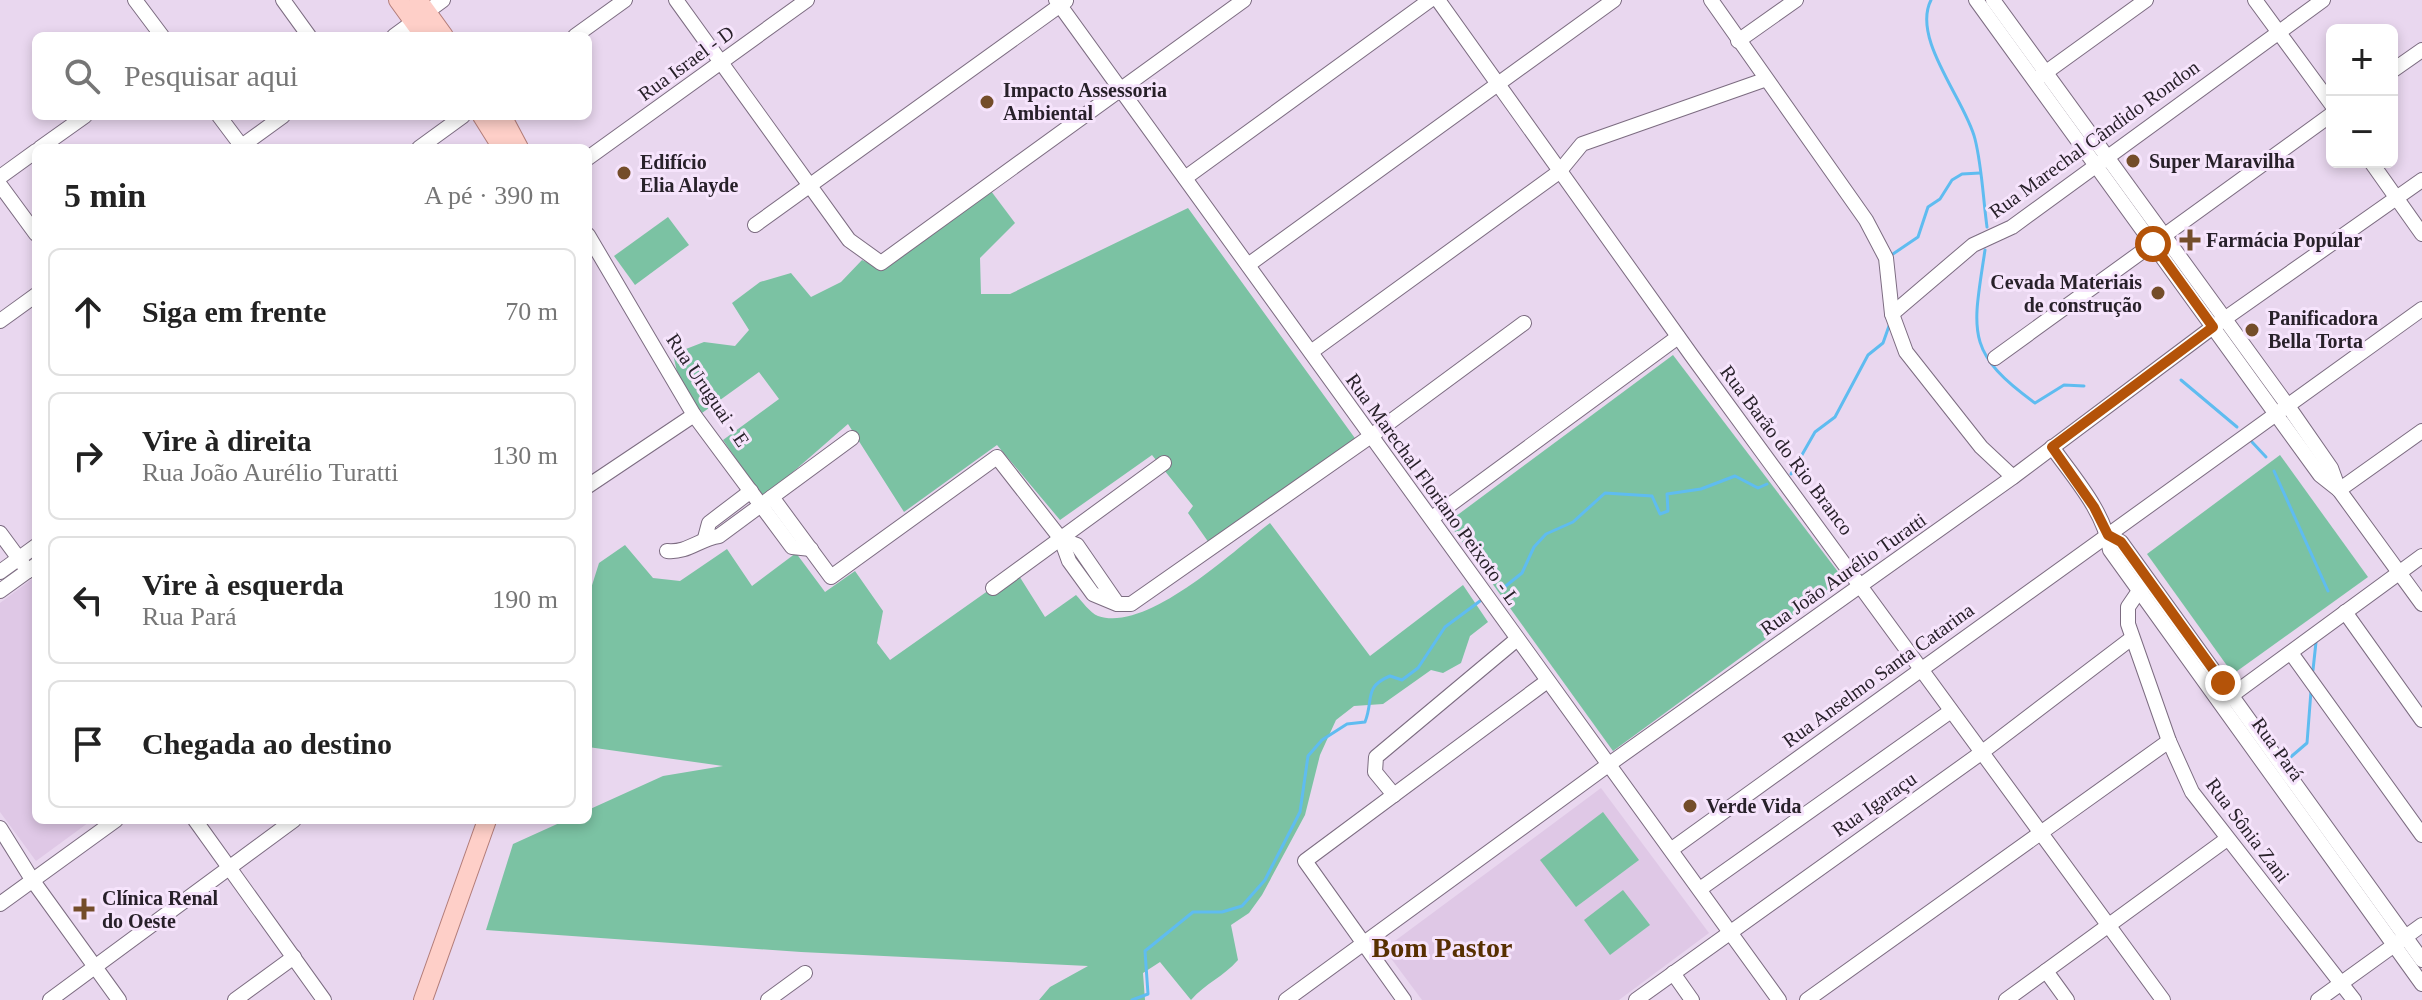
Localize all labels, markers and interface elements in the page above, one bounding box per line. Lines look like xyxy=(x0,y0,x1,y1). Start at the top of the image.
street label: Rua Israel - D xyxy=(634,21,738,105)
map controls xyxy=(2326,24,2398,168)
button: + xyxy=(2326,24,2398,96)
search box xyxy=(32,32,592,120)
icon: search xyxy=(60,54,104,98)
street label: Rua Marechal Cândido Rondon xyxy=(1985,55,2203,223)
text: Pesquisar aqui xyxy=(124,59,298,92)
place label: Impacto Assessoria Ambiental xyxy=(1003,79,1167,124)
marker: Impacto Assessoria Ambiental xyxy=(978,93,996,111)
button: − xyxy=(2326,96,2398,168)
place label: Super Maravilha xyxy=(2149,150,2295,173)
place label: Edifício Elia Alayde xyxy=(640,151,738,197)
marker: Super Maravilha xyxy=(2124,152,2142,170)
marker: Edifício Elia Alayde xyxy=(615,164,633,182)
text: 5 min xyxy=(64,177,146,214)
text: A pé · 390 m xyxy=(424,181,560,210)
route start xyxy=(2135,226,2171,262)
place label: Farmácia Popular xyxy=(2206,229,2362,252)
marker: Farmácia Popular xyxy=(2181,231,2199,249)
place label: Cevada Materiais de construção xyxy=(1990,271,2142,317)
marker: Cevada Materiais de construção xyxy=(2149,284,2167,302)
icon: ahead xyxy=(66,290,110,334)
text: Siga em frente xyxy=(142,295,326,328)
text: 70 m xyxy=(505,297,558,326)
place label: Panificadora Bella Torta xyxy=(2268,307,2378,352)
marker: Panificadora Bella Torta xyxy=(2243,321,2261,339)
street label: Rua Uruguai - E xyxy=(661,329,754,451)
street label: Rua Barão do Rio Branco xyxy=(1716,361,1858,539)
street label: Rua Marechal Floriano Peixoto - L xyxy=(1342,369,1524,609)
text: Vire à direita xyxy=(142,424,311,457)
icon: right xyxy=(66,434,110,478)
text: 130 m xyxy=(492,441,558,470)
text: Rua João Aurélio Turatti xyxy=(142,458,398,487)
street label: Rua João Aurélio Turatti xyxy=(1756,508,1930,640)
text: Vire à esquerda xyxy=(142,568,344,601)
icon: left xyxy=(66,578,110,622)
text: 190 m xyxy=(492,585,558,614)
street label: Rua Anselmo Santa Catarina xyxy=(1778,598,1978,752)
text: Rua Pará xyxy=(142,602,237,631)
route end xyxy=(2205,665,2241,701)
street label: Rua Pará xyxy=(2248,713,2308,785)
icon: arrive xyxy=(66,722,110,766)
text: Chegada ao destino xyxy=(142,727,392,760)
street label: Rua Igaraçu xyxy=(1828,767,1921,842)
street label: Rua Sônia Zani xyxy=(2202,774,2294,887)
place label: Verde Vida xyxy=(1706,795,1801,817)
marker: Verde Vida xyxy=(1681,797,1699,815)
place label: Clínica Renal do Oeste xyxy=(102,887,219,932)
marker: Clínica Renal do Oeste xyxy=(73,898,95,920)
district label: Bom Pastor xyxy=(1372,932,1512,963)

